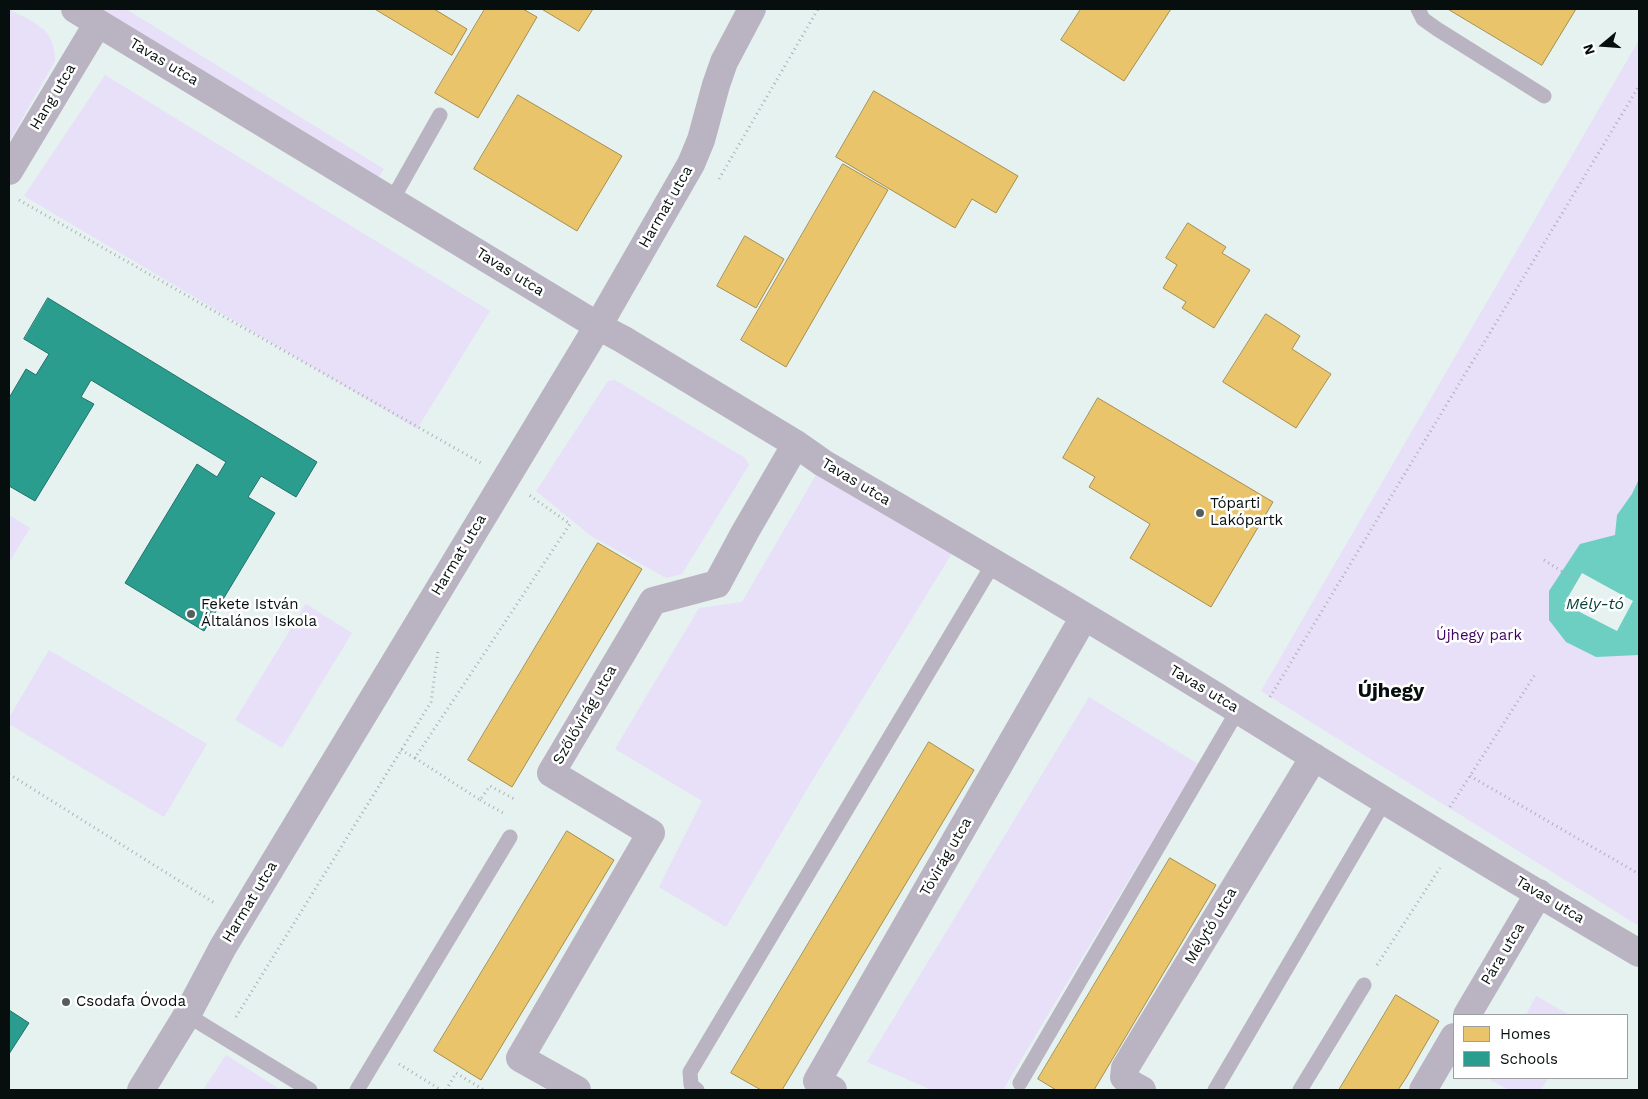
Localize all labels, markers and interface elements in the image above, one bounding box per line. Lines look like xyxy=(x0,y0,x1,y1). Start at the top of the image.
north arrow xyxy=(1578,20,1628,70)
street label: Tavas utca xyxy=(126,34,202,90)
text: N xyxy=(1580,42,1598,57)
street label: Hang utca xyxy=(26,61,80,133)
street label: Harmat utca xyxy=(635,163,697,251)
street label: Tavas utca xyxy=(472,244,548,300)
street label: Tavas utca xyxy=(818,454,894,510)
place label: Tóparti Lakópartk xyxy=(1210,495,1283,530)
marker: Tóparti Lakópartk xyxy=(1194,507,1206,519)
street label: Harmat utca xyxy=(428,511,490,599)
water label: Mély-tó xyxy=(1566,594,1624,614)
place label: Fekete István Általános Iskola xyxy=(201,596,317,631)
marker: Fekete István Általános Iskola xyxy=(185,608,197,620)
park label: Újhegy park xyxy=(1436,627,1522,645)
street label: Tavas utca xyxy=(1166,661,1242,717)
street label: Szőlővirág utca xyxy=(549,662,621,768)
district label: Újhegy xyxy=(1358,679,1424,703)
street label: Tóvirág utca xyxy=(916,814,976,900)
street label: Harmat utca xyxy=(219,858,281,946)
street label: Tavas utca xyxy=(1512,872,1588,928)
street label: Mélytó utca xyxy=(1181,884,1241,968)
street label: Pára utca xyxy=(1477,920,1529,988)
place label: Csodafa Óvoda xyxy=(76,993,186,1011)
marker: Csodafa Óvoda xyxy=(60,996,72,1008)
legend xyxy=(1453,1014,1628,1079)
text: Homes xyxy=(1500,1025,1551,1043)
text: Schools xyxy=(1500,1050,1558,1068)

